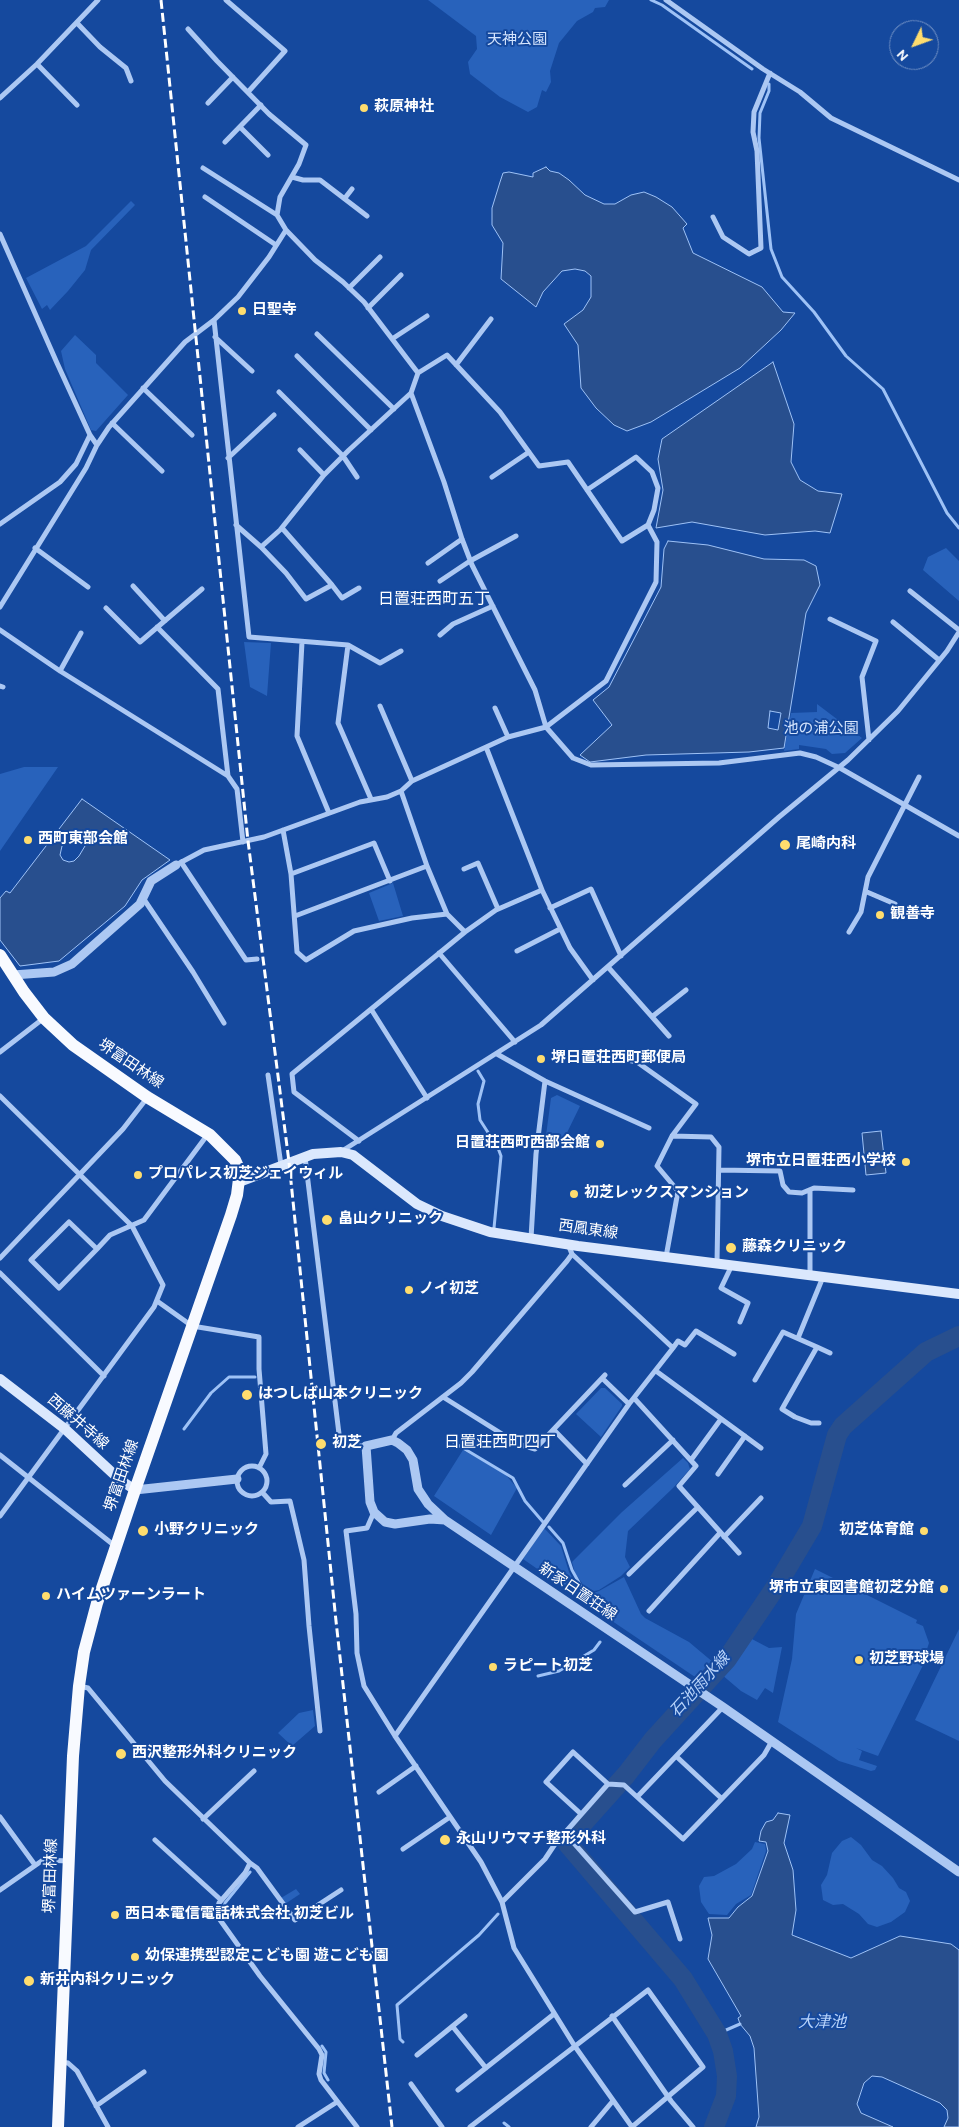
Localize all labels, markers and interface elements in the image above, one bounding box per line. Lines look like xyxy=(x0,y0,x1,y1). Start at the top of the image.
north arrow xyxy=(889,20,939,70)
park label: 天神公園 xyxy=(487,32,547,50)
text: N xyxy=(894,45,913,64)
place label: 萩原神社 xyxy=(374,99,434,117)
marker: 萩原神社 xyxy=(358,102,370,114)
place label: 日聖寺 xyxy=(252,302,297,320)
marker: 日聖寺 xyxy=(236,305,248,317)
district label: 日置荘西町五丁 xyxy=(378,591,490,611)
park label: 池の浦公園 xyxy=(784,721,858,739)
place label: 西町東部会館 xyxy=(38,831,128,849)
marker: 西町東部会館 xyxy=(22,834,34,846)
place label: 尾崎内科 xyxy=(796,836,856,854)
marker: 尾崎内科 xyxy=(778,838,792,852)
place label: 観善寺 xyxy=(890,906,935,924)
marker: 観善寺 xyxy=(874,909,886,921)
street label: 堺富田林線 xyxy=(94,1037,166,1093)
place label: 堺日置荘西町郵便局 xyxy=(551,1050,686,1068)
marker: 堺日置荘西町郵便局 xyxy=(535,1053,547,1065)
place label: 日置荘西町西部会館 xyxy=(455,1135,590,1153)
marker: 日置荘西町西部会館 xyxy=(594,1138,606,1150)
place label: 堺市立日置荘西小学校 xyxy=(746,1153,896,1171)
marker: 堺市立日置荘西小学校 xyxy=(900,1156,912,1168)
place label: プロパレス初芝ジェイウィル xyxy=(148,1166,343,1184)
marker: プロパレス初芝ジェイウィル xyxy=(132,1169,144,1181)
place label: 初芝レックスマンション xyxy=(584,1185,749,1203)
marker: 初芝レックスマンション xyxy=(568,1188,580,1200)
place label: 畠山クリニック xyxy=(338,1211,443,1229)
marker: 畠山クリニック xyxy=(320,1213,334,1227)
street label: 西鳳東線 xyxy=(557,1218,619,1244)
place label: 藤森クリニック xyxy=(742,1239,847,1257)
marker: 藤森クリニック xyxy=(724,1241,738,1255)
place label: ノイ初芝 xyxy=(419,1281,479,1299)
marker: ノイ初芝 xyxy=(403,1284,415,1296)
place label: はつしば山本クリニック xyxy=(258,1386,423,1404)
marker: はつしば山本クリニック xyxy=(240,1388,254,1402)
street label: 西藤井寺線 xyxy=(43,1392,111,1454)
district label: 日置荘西町四丁 xyxy=(444,1434,556,1454)
place label: 初芝 xyxy=(332,1435,362,1453)
marker: 初芝 xyxy=(314,1437,328,1451)
street label: 堺富田林線 xyxy=(102,1438,144,1514)
place label: 小野クリニック xyxy=(154,1522,259,1540)
place label: 初芝体育館 xyxy=(839,1522,914,1540)
marker: 小野クリニック xyxy=(136,1524,150,1538)
marker: 初芝体育館 xyxy=(918,1525,930,1537)
street label: 新家日置荘線 xyxy=(535,1560,619,1626)
place label: 堺市立東図書館初芝分館 xyxy=(769,1580,934,1598)
marker: 堺市立東図書館初芝分館 xyxy=(938,1583,950,1595)
place label: ハイムツァーンラート xyxy=(56,1587,206,1605)
marker: ハイムツァーンラート xyxy=(40,1590,52,1602)
water label: 石池雨水線 xyxy=(667,1650,735,1722)
place label: 初芝野球場 xyxy=(869,1651,944,1669)
marker: 初芝野球場 xyxy=(853,1654,865,1666)
place label: ラピート初芝 xyxy=(503,1658,593,1676)
marker: ラピート初芝 xyxy=(487,1661,499,1673)
place label: 西沢整形外科クリニック xyxy=(132,1745,297,1763)
marker: 西沢整形外科クリニック xyxy=(114,1747,128,1761)
place label: 永山リウマチ整形外科 xyxy=(456,1831,606,1849)
marker: 永山リウマチ整形外科 xyxy=(438,1833,452,1847)
street label: 堺富田林線 xyxy=(42,1838,62,1914)
place label: 西日本電信電話株式会社 初芝ビル xyxy=(125,1906,354,1924)
marker: 西日本電信電話株式会社 初芝ビル xyxy=(109,1909,121,1921)
place label: 幼保連携型認定こども園 遊こども園 xyxy=(145,1948,389,1966)
marker: 幼保連携型認定こども園 遊こども園 xyxy=(129,1951,141,1963)
place label: 新井内科クリニック xyxy=(40,1972,175,1990)
marker: 新井内科クリニック xyxy=(22,1974,36,1988)
water label: 大津池 xyxy=(798,2014,846,2034)

